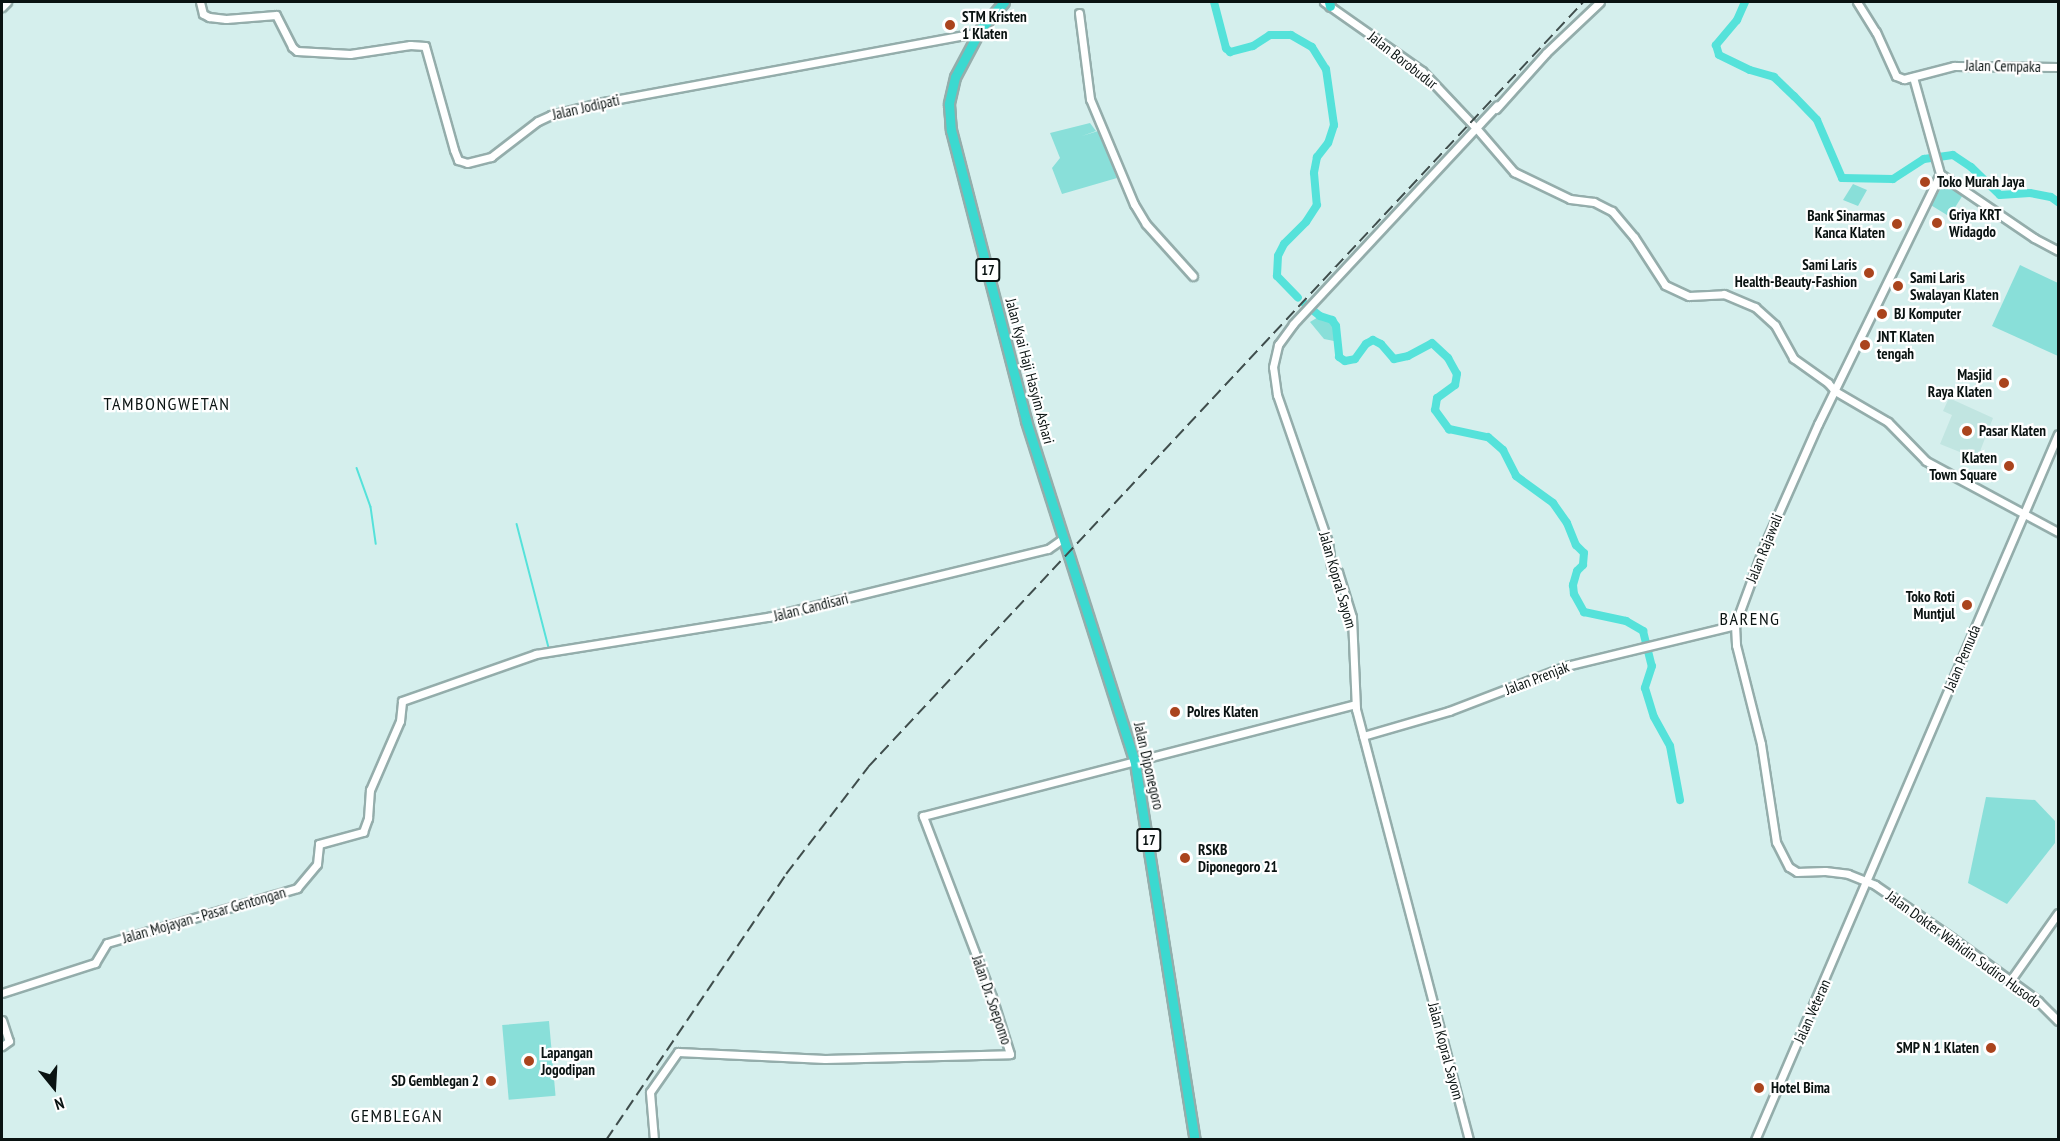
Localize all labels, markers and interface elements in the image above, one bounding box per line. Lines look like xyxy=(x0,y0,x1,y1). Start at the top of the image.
place label: STM Kristen 1 Klaten xyxy=(962,7,1027,42)
marker: STM Kristen 1 Klaten xyxy=(943,18,957,32)
street label: Jalan Borobudur xyxy=(1365,27,1441,93)
street label: Jalan Cempaka xyxy=(1965,56,2041,76)
street label: Jalan Jodipati xyxy=(551,91,621,123)
place label: Toko Murah Jaya xyxy=(1937,173,2025,191)
marker: Toko Murah Jaya xyxy=(1918,175,1932,189)
place label: Griya KRT Widagdo xyxy=(1949,205,2001,240)
place label: Bank Sinarmas Kanca Klaten xyxy=(1807,206,1885,241)
marker: Griya KRT Widagdo xyxy=(1930,216,1944,230)
marker: Bank Sinarmas Kanca Klaten xyxy=(1890,217,1904,231)
place label: Sami Laris Health-Beauty-Fashion xyxy=(1735,255,1857,290)
road number: 17 xyxy=(974,259,1002,281)
marker: Sami Laris Health-Beauty-Fashion xyxy=(1862,266,1876,280)
place label: Sami Laris Swalayan Klaten xyxy=(1910,268,1999,303)
marker: Sami Laris Swalayan Klaten xyxy=(1891,279,1905,293)
street label: Jalan Kyai Haji Hasyim Ashari xyxy=(1002,296,1058,446)
place label: BJ Komputer xyxy=(1894,305,1961,323)
marker: BJ Komputer xyxy=(1875,307,1889,321)
place label: JNT Klaten tengah xyxy=(1877,327,1935,362)
marker: JNT Klaten tengah xyxy=(1858,338,1872,352)
place label: Masjid Raya Klaten xyxy=(1928,365,1992,400)
marker: Masjid Raya Klaten xyxy=(1997,376,2011,390)
district label: TAMBONGWETAN xyxy=(103,393,231,415)
place label: Pasar Klaten xyxy=(1979,422,2046,440)
marker: Pasar Klaten xyxy=(1960,424,1974,438)
place label: Klaten Town Square xyxy=(1929,448,1997,483)
marker: Klaten Town Square xyxy=(2002,459,2016,473)
street label: Jalan Rajawali xyxy=(1742,511,1786,585)
street label: Jalan Kopral Sayom xyxy=(1316,530,1360,630)
place label: Toko Roti Muntjul xyxy=(1906,587,1955,622)
street label: Jalan Candisari xyxy=(772,589,850,625)
marker: Toko Roti Muntjul xyxy=(1960,598,1974,612)
district label: BARENG xyxy=(1720,608,1780,630)
street label: Jalan Pemuda xyxy=(1940,622,1984,694)
street label: Jalan Prenjak xyxy=(1502,658,1572,698)
place label: Polres Klaten xyxy=(1187,703,1258,721)
marker: Polres Klaten xyxy=(1168,705,1182,719)
street label: Jalan Diponegoro xyxy=(1130,721,1168,811)
road number: 17 xyxy=(1136,829,1162,851)
place label: RSKB Diponegoro 21 xyxy=(1198,840,1278,875)
marker: RSKB Diponegoro 21 xyxy=(1176,849,1194,867)
street label: Jalan Mojayan - Pasar Gentongan xyxy=(120,883,288,947)
street label: Jalan Dokter Wahidin Sudiro Husodo xyxy=(1883,887,2045,1011)
street label: Jalan Dr. Soepomo xyxy=(968,953,1016,1047)
street label: Jalan Veteran xyxy=(1790,976,1834,1046)
street label: Jalan Kopral Sayom xyxy=(1424,1000,1468,1102)
place label: SMP N 1 Klaten xyxy=(1896,1039,1979,1057)
marker: SMP N 1 Klaten xyxy=(1984,1041,1998,1055)
place label: Lapangan Jogodipan xyxy=(541,1043,595,1078)
marker: Lapangan Jogodipan xyxy=(522,1054,536,1068)
north arrow xyxy=(24,1057,84,1117)
place label: SD Gemblegan 2 xyxy=(391,1072,479,1090)
marker: SD Gemblegan 2 xyxy=(484,1074,498,1088)
place label: Hotel Bima xyxy=(1771,1079,1830,1097)
marker: Hotel Bima xyxy=(1752,1081,1766,1095)
text: N xyxy=(52,1093,67,1115)
district label: GEMBLEGAN xyxy=(351,1105,443,1127)

